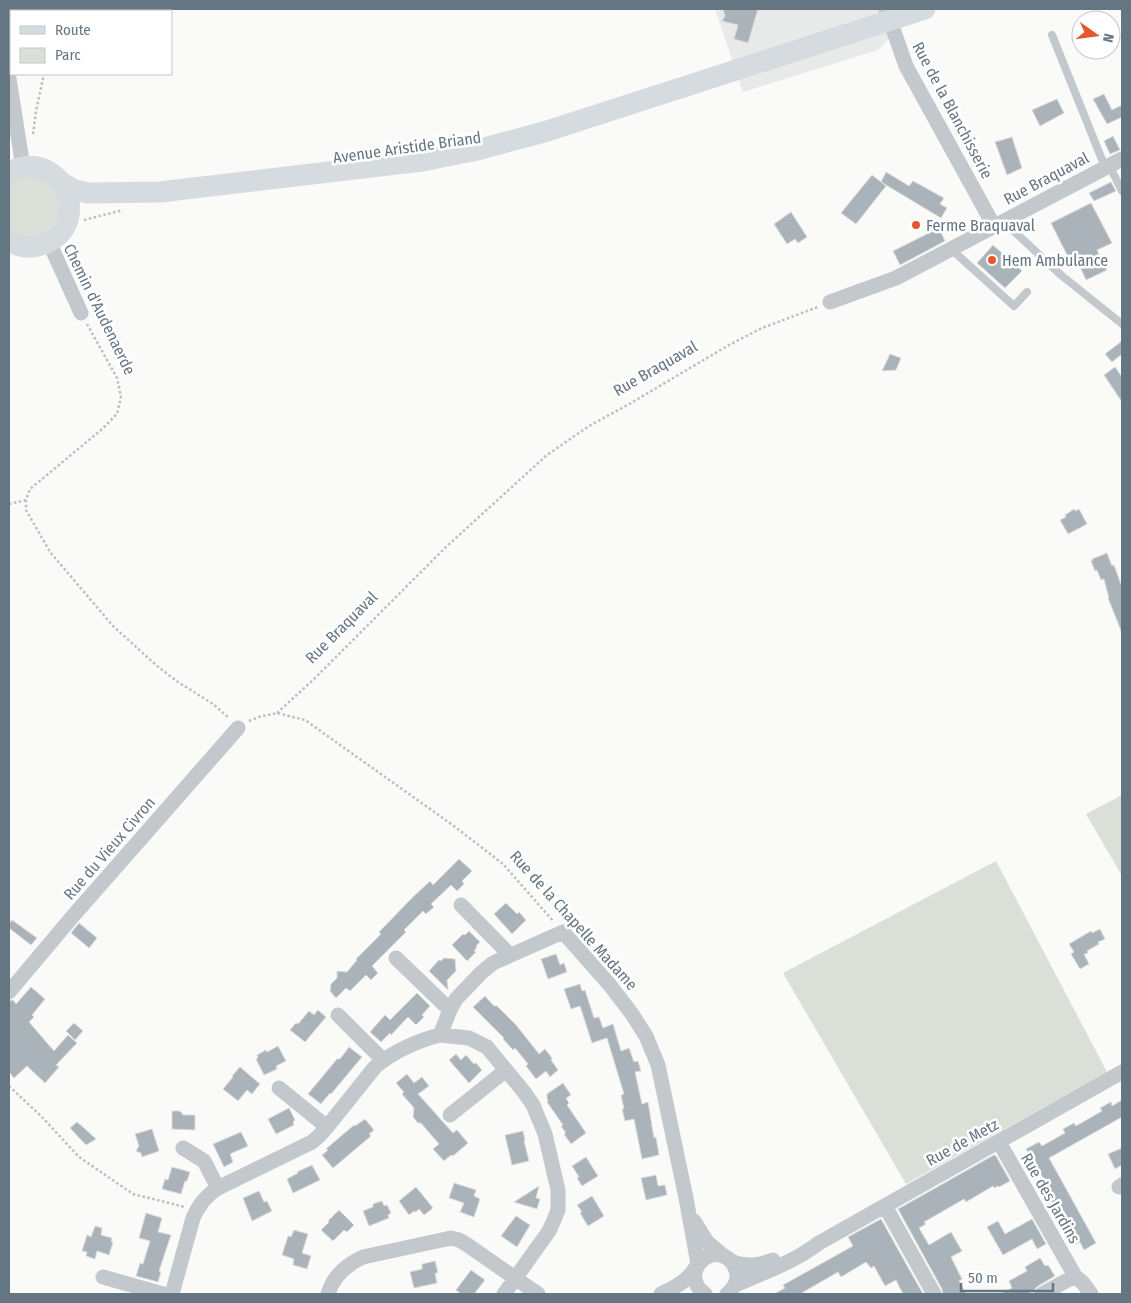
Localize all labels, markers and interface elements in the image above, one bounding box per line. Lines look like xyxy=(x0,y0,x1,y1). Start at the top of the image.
legend xyxy=(10,10,172,75)
north arrow xyxy=(1071,10,1121,60)
text: Route xyxy=(55,21,91,39)
text: N xyxy=(1099,32,1117,44)
street label: Rue de la Blanchisserie xyxy=(908,39,997,182)
text: Parc xyxy=(55,46,81,64)
street label: Avenue Aristide Briand xyxy=(332,128,482,167)
street label: Rue Braquaval xyxy=(1000,148,1092,209)
place label: Ferme Braquaval xyxy=(926,216,1035,235)
marker: Ferme Braquaval xyxy=(910,219,922,231)
street label: Chemin d'Audenaerde xyxy=(60,241,140,378)
place label: Hem Ambulance xyxy=(1002,251,1108,270)
marker: Hem Ambulance xyxy=(986,254,998,266)
street label: Rue Braquaval xyxy=(610,337,701,400)
street label: Rue Braquaval xyxy=(301,587,381,667)
street label: Rue du Vieux Civron xyxy=(60,793,159,904)
street label: Rue de la Chapelle Madame xyxy=(506,847,641,994)
street label: Rue de Metz xyxy=(923,1115,1002,1170)
street label: Rue des Jardins xyxy=(1017,1150,1084,1247)
scale bar xyxy=(961,1260,1054,1292)
text: 50 m xyxy=(968,1269,998,1287)

